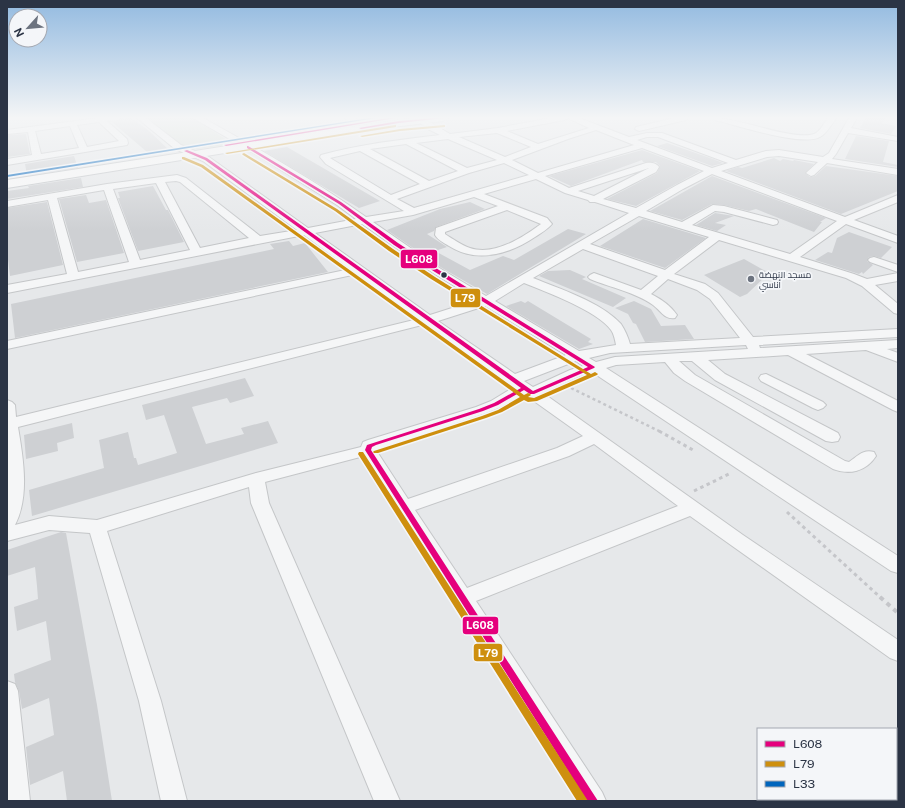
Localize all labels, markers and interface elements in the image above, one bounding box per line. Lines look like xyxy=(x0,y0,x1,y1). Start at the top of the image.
north arrow xyxy=(8,8,48,48)
text: N xyxy=(12,26,26,39)
line badge: L608 xyxy=(400,249,438,269)
text: L608 xyxy=(405,253,433,265)
place label: مسجد النهضة أناسي xyxy=(759,269,812,292)
unlabelled marker xyxy=(439,270,449,280)
marker: مسجد النهضة أناسي xyxy=(746,274,756,284)
line badge: L79 xyxy=(450,288,481,308)
text: L79 xyxy=(455,292,475,304)
line badge: L608 xyxy=(462,616,499,635)
text: L608 xyxy=(466,619,494,631)
line badge: L79 xyxy=(473,643,503,662)
text: L79 xyxy=(478,647,498,659)
legend xyxy=(757,728,897,800)
text: L608 xyxy=(793,737,823,751)
text: L79 xyxy=(793,757,814,771)
text: L33 xyxy=(793,777,815,791)

